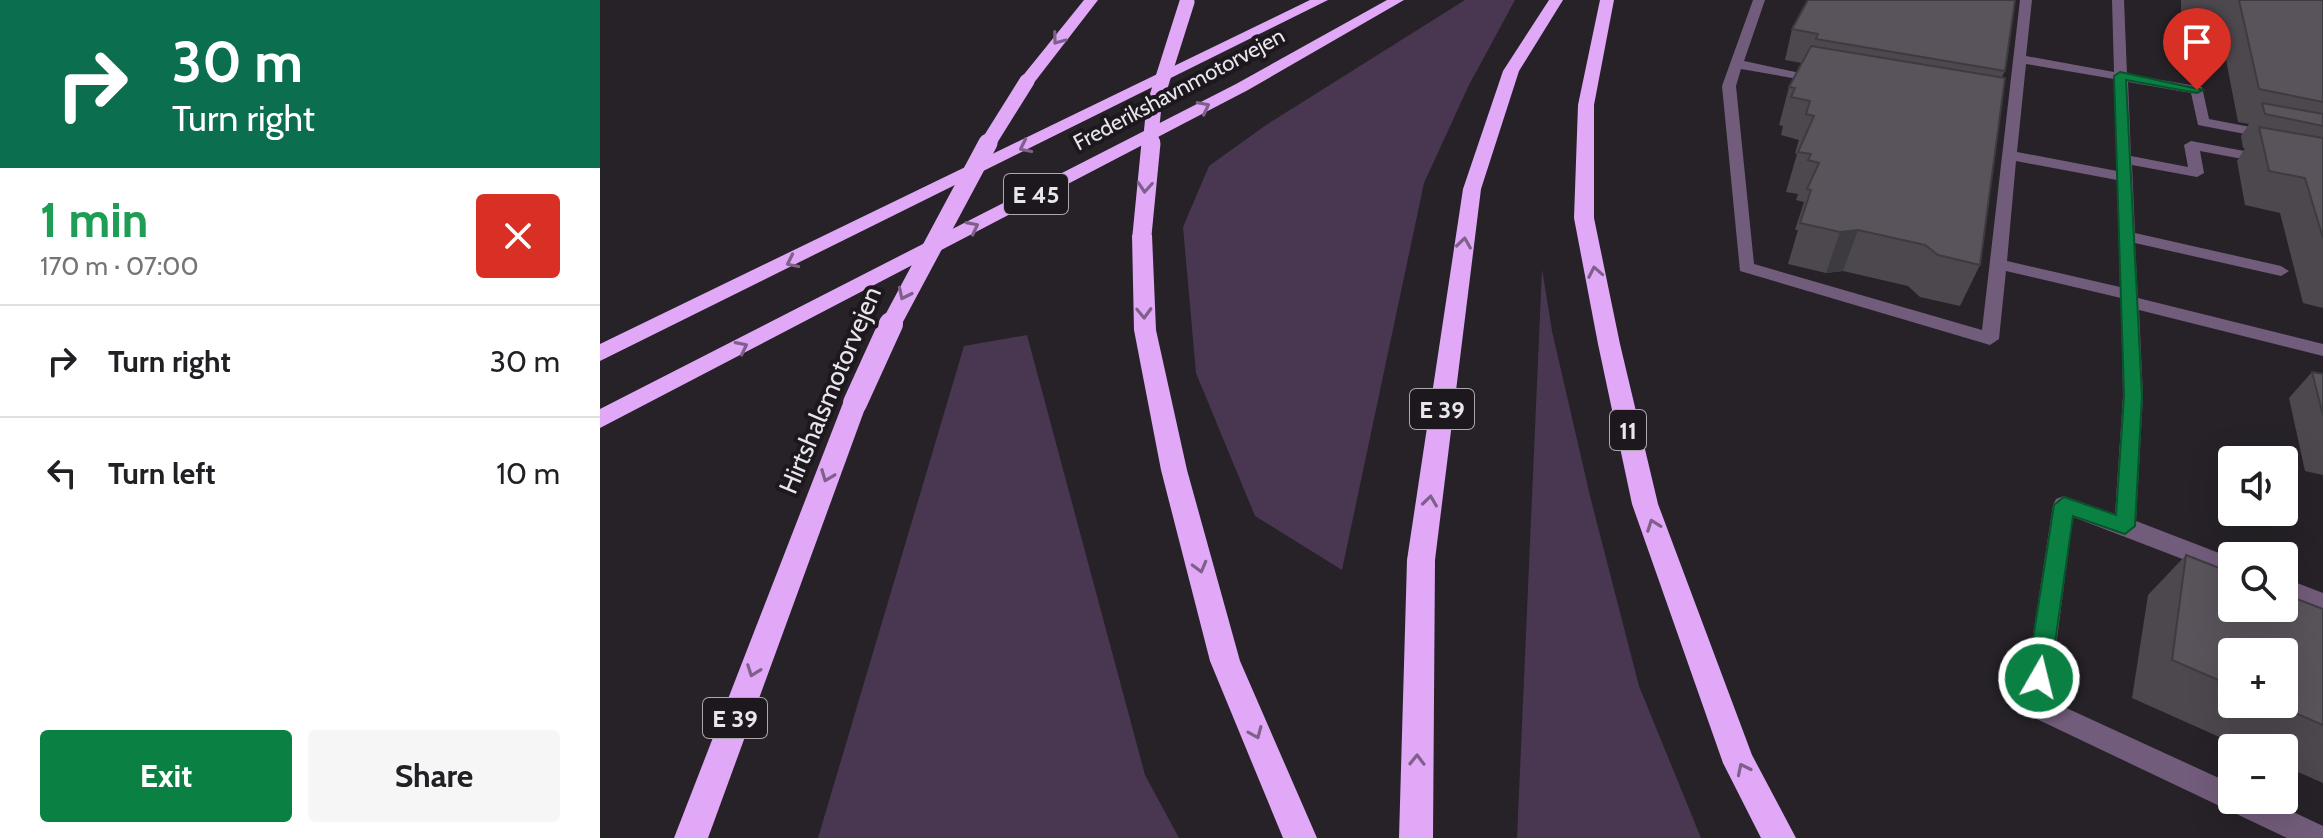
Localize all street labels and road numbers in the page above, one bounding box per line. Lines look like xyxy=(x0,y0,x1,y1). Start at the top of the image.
street label: Frederikshavnmotorvejen xyxy=(1069,22,1289,156)
road number: E 45 xyxy=(1004,174,1068,214)
street label: Hirtshalsmotorvejen xyxy=(772,281,888,499)
road number: E 39 xyxy=(1410,389,1474,429)
road number: 11 xyxy=(1610,410,1646,450)
road number: E 39 xyxy=(703,698,767,738)

